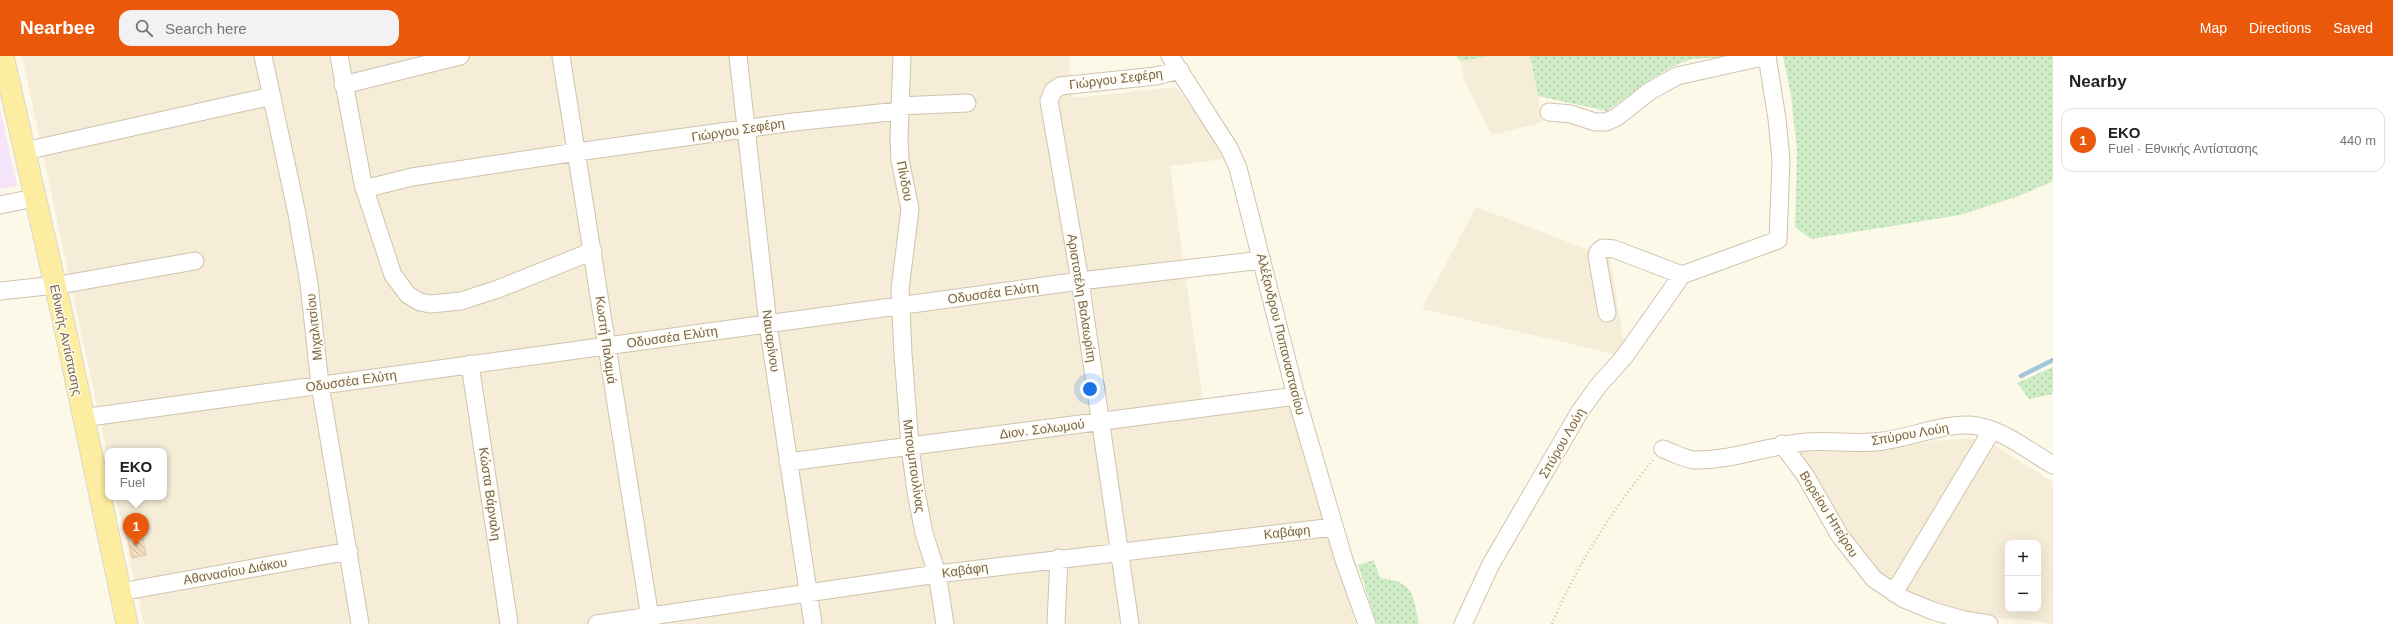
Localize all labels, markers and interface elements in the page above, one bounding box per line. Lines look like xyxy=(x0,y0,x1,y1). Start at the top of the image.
search box xyxy=(119,10,399,46)
text: Nearbee xyxy=(20,17,95,38)
icon: search xyxy=(133,17,155,39)
text: Search here xyxy=(165,20,247,37)
text: Map xyxy=(2200,20,2227,36)
text: Directions xyxy=(2249,20,2311,36)
text: Saved xyxy=(2333,20,2373,36)
street label: Γιώργου Σεφέρη xyxy=(1068,66,1164,92)
text: Nearby xyxy=(2069,72,2127,91)
street label: Γιώργου Σεφέρη xyxy=(690,115,786,145)
text: EKO xyxy=(2108,124,2141,141)
text: 1 xyxy=(2079,133,2087,148)
text: 440 m xyxy=(2340,133,2376,148)
text: Fuel · Εθνικής Αντίστασης xyxy=(2108,141,2258,156)
street label: Πίνδου xyxy=(894,160,916,202)
street label: Αριστοτέλη Βαλαωρίτη xyxy=(1064,233,1100,363)
street label: Αλέξανδρου Παπαναστασίου xyxy=(1254,252,1308,416)
street label: Οδυσσέα Ελύτη xyxy=(947,279,1039,307)
street label: Εθνικής Αντίστασης xyxy=(47,283,85,397)
street label: Μιχαλιτσίου xyxy=(303,293,325,361)
street label: Κωστή Παλαμά xyxy=(592,295,620,385)
street label: Ναυαρίνου xyxy=(759,309,783,373)
street label: Οδυσσέα Ελύτη xyxy=(626,323,718,351)
street label: Οδυσσέα Ελύτη xyxy=(305,367,397,395)
your location xyxy=(1080,379,1100,399)
street label: Σπύρου Λούη xyxy=(1536,405,1588,481)
street label: Διον. Σολωμού xyxy=(998,416,1086,442)
street label: Μπουμπουλίνας xyxy=(900,418,928,514)
street label: Σπύρου Λούη xyxy=(1870,420,1950,448)
street label: Κώστα Βάρναλη xyxy=(476,446,504,542)
popup xyxy=(105,448,167,500)
text: EKO xyxy=(120,458,152,475)
street label: Βορείου Ηπείρου xyxy=(1796,468,1862,560)
text: Fuel xyxy=(120,475,145,490)
pin: 1 xyxy=(123,513,149,546)
street label: Καβάφη xyxy=(1263,522,1311,542)
map controls xyxy=(2005,540,2041,612)
button: + xyxy=(2005,540,2041,576)
street label: Αθανασίου Διάκου xyxy=(182,554,288,588)
street label: Καβάφη xyxy=(941,559,989,581)
button: − xyxy=(2005,576,2041,612)

